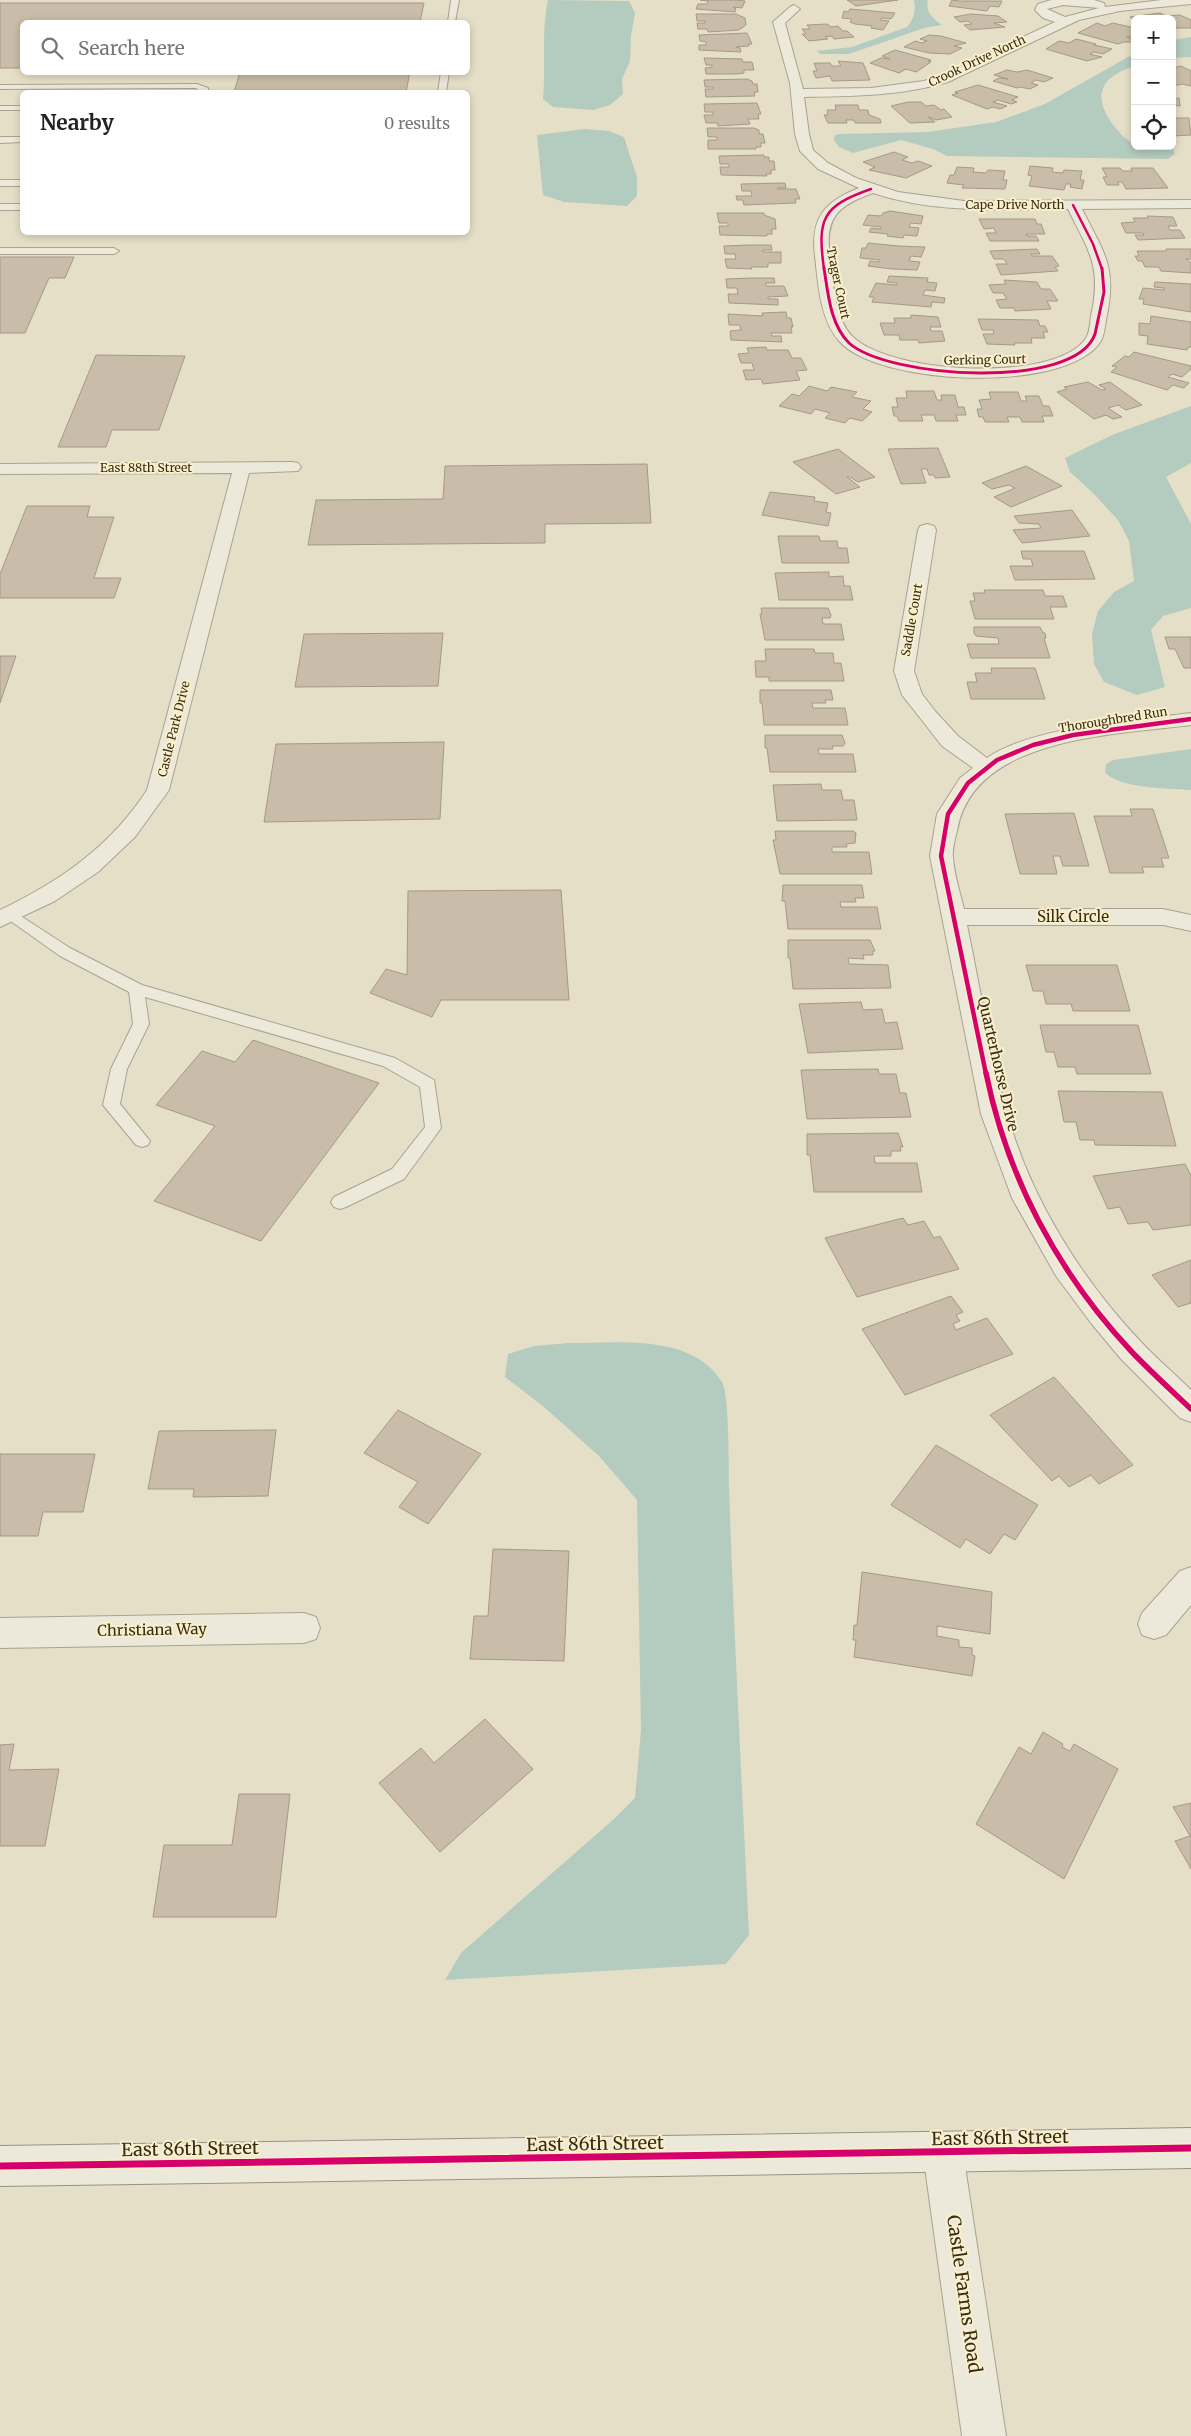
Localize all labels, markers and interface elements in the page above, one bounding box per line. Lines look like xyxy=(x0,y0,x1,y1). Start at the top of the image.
map controls xyxy=(1131,15,1176,150)
button: + xyxy=(1131,15,1176,60)
search box xyxy=(20,20,470,75)
street label: Crook Drive North xyxy=(926,31,1028,90)
icon: search xyxy=(38,34,66,62)
text: Search here xyxy=(78,36,185,60)
button: − xyxy=(1131,60,1176,105)
button: locate xyxy=(1131,105,1176,150)
text: Nearby xyxy=(40,109,114,136)
text: 0 results xyxy=(384,113,450,133)
street label: Cape Drive North xyxy=(965,197,1065,212)
street label: Trager Court xyxy=(823,245,854,321)
street label: Gerking Court xyxy=(944,351,1026,368)
street label: East 88th Street xyxy=(100,460,192,475)
street label: Saddle Court xyxy=(898,582,925,657)
street label: Castle Park Drive xyxy=(154,679,193,778)
street label: Thoroughbred Run xyxy=(1057,703,1168,736)
street label: Silk Circle xyxy=(1037,907,1109,926)
street label: Quarterhorse Drive xyxy=(974,995,1023,1133)
street label: Christiana Way xyxy=(97,1619,207,1640)
street label: East 86th Street xyxy=(931,2125,1069,2150)
street label: East 86th Street xyxy=(526,2131,664,2156)
street label: East 86th Street xyxy=(121,2136,259,2161)
street label: Castle Farms Road xyxy=(942,2213,987,2375)

